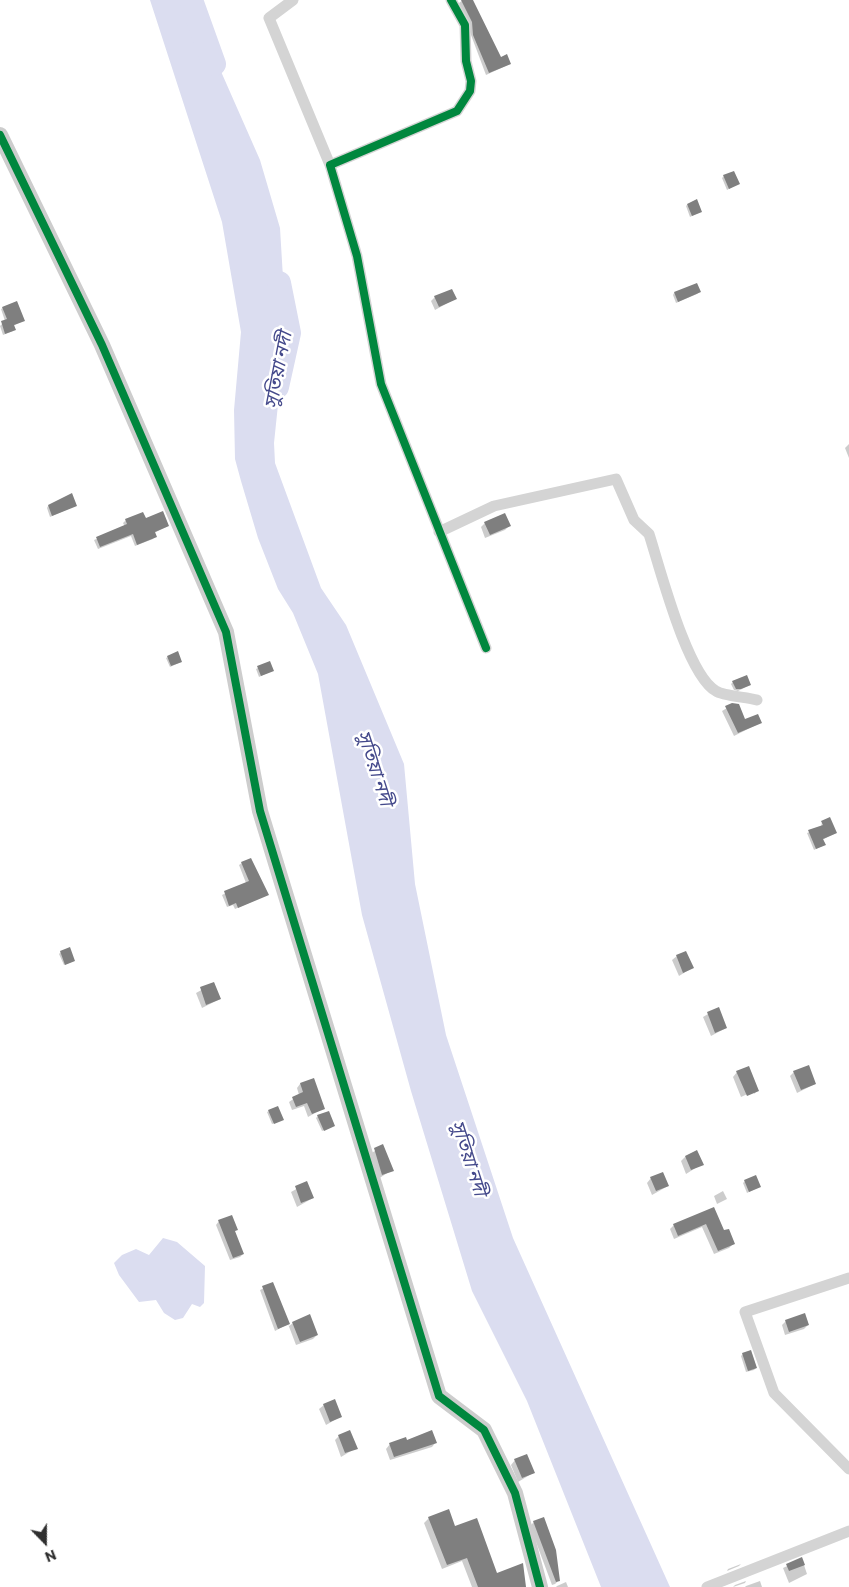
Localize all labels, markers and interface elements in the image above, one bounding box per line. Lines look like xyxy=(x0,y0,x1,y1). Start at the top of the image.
water label: সুতিয়া নদী xyxy=(259,330,297,410)
water label: সুতিয়া নদী xyxy=(352,727,398,809)
water label: সুতিয়া নদী xyxy=(446,1117,492,1199)
north arrow xyxy=(20,1517,70,1567)
text: N xyxy=(43,1547,59,1566)

